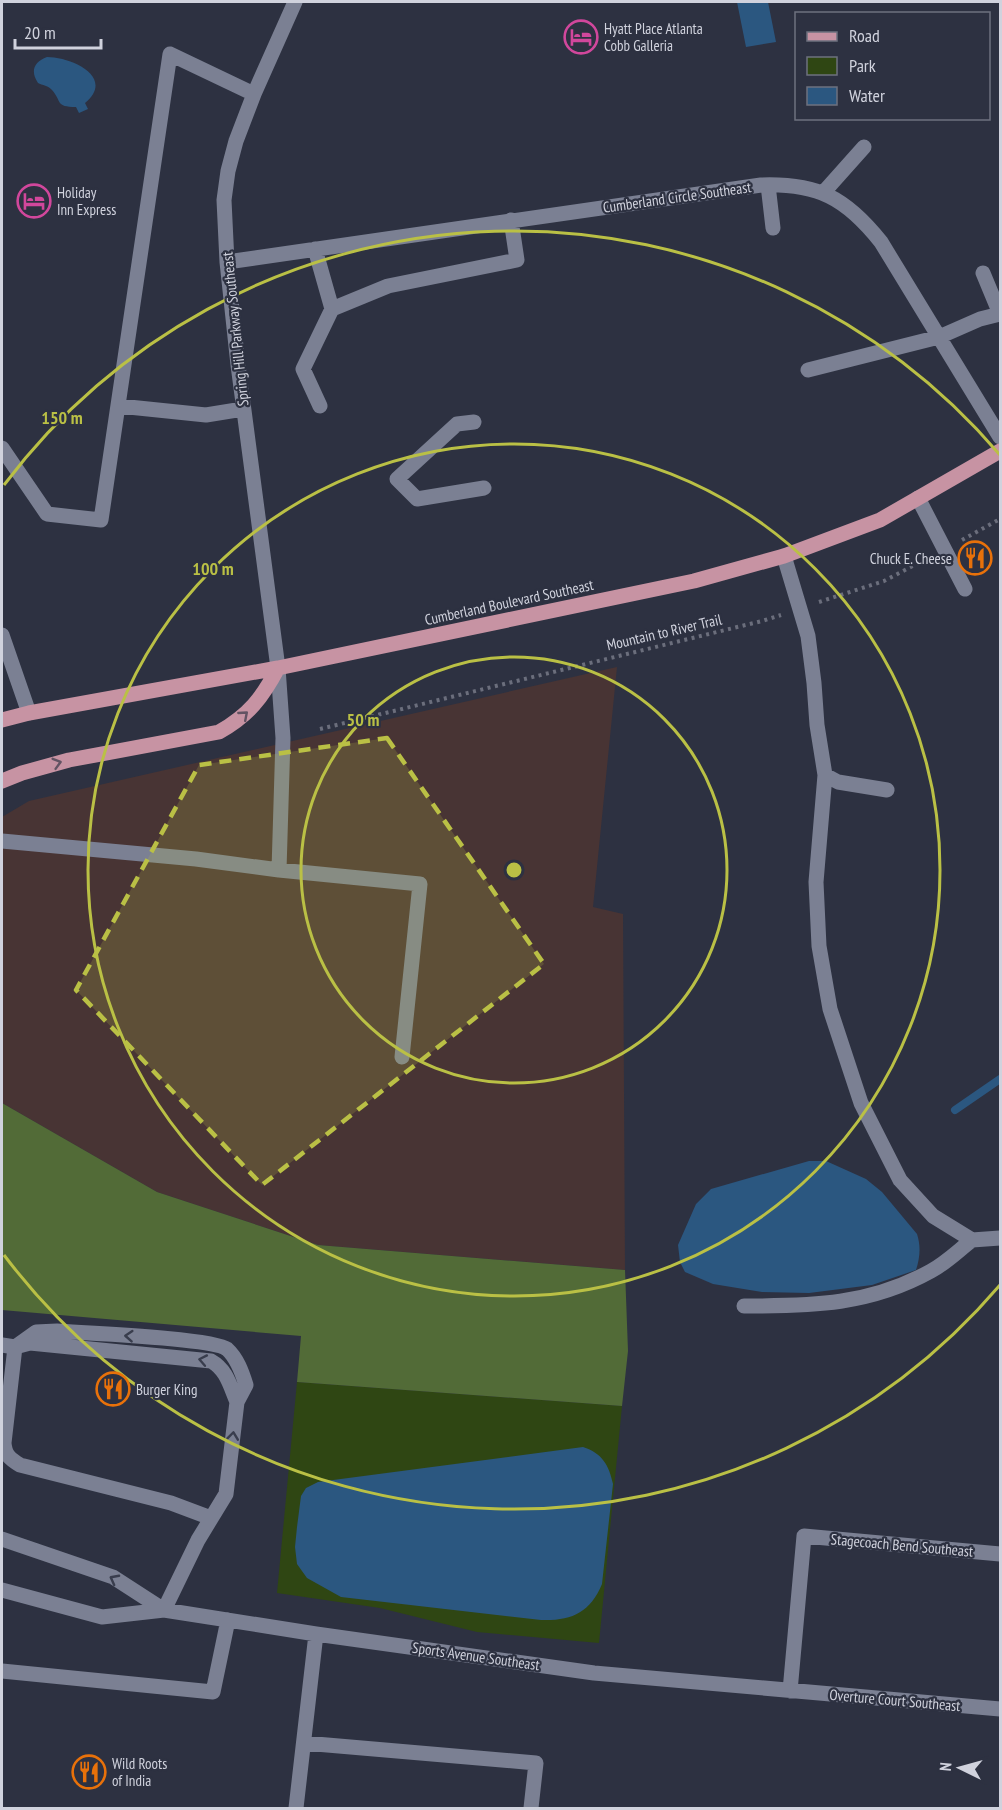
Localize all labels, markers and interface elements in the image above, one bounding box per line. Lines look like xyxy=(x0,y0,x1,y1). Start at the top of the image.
scale bar xyxy=(15,12,100,50)
legend xyxy=(795,12,990,120)
hotel icon: Hyatt Place Atlanta Cobb Galleria xyxy=(563,19,599,55)
place label: Hyatt Place Atlanta Cobb Galleria xyxy=(604,19,703,55)
text: 20 m xyxy=(24,21,56,44)
text: Road xyxy=(849,24,880,47)
text: Park xyxy=(849,54,876,77)
text: Water xyxy=(849,84,885,107)
street label: Cumberland Circle Southeast xyxy=(602,177,752,217)
hotel icon: Holiday Inn Express xyxy=(16,183,52,219)
place label: Holiday Inn Express xyxy=(57,183,116,219)
street label: Spring Hill Parkway Southeast xyxy=(217,251,253,407)
text: 150 m xyxy=(41,406,83,429)
restaurant icon: Chuck E. Cheese xyxy=(957,540,993,576)
place label: Chuck E. Cheese xyxy=(870,549,952,568)
text: 100 m xyxy=(192,557,234,580)
street label: Cumberland Boulevard Southeast xyxy=(423,575,595,629)
street label: Mountain to River Trail xyxy=(605,609,724,654)
text: 50 m xyxy=(347,708,379,731)
one-way arrow xyxy=(237,712,248,723)
one-way arrow xyxy=(51,758,62,770)
centre of rings xyxy=(504,860,524,880)
one-way arrow xyxy=(124,1330,133,1343)
one-way arrow xyxy=(198,1354,208,1367)
restaurant icon: Burger King xyxy=(95,1371,131,1407)
place label: Burger King xyxy=(136,1380,197,1399)
one-way arrow xyxy=(226,1432,238,1441)
street label: Stagecoach Bend Southeast xyxy=(830,1529,974,1561)
one-way arrow xyxy=(110,1575,121,1586)
street label: Sports Avenue Southeast xyxy=(411,1638,541,1674)
street label: Overture Court Southeast xyxy=(829,1685,961,1715)
north arrow xyxy=(930,1738,990,1798)
restaurant icon: Wild Roots of India xyxy=(71,1754,107,1790)
place label: Wild Roots of India xyxy=(112,1754,167,1790)
text: N xyxy=(935,1762,955,1772)

